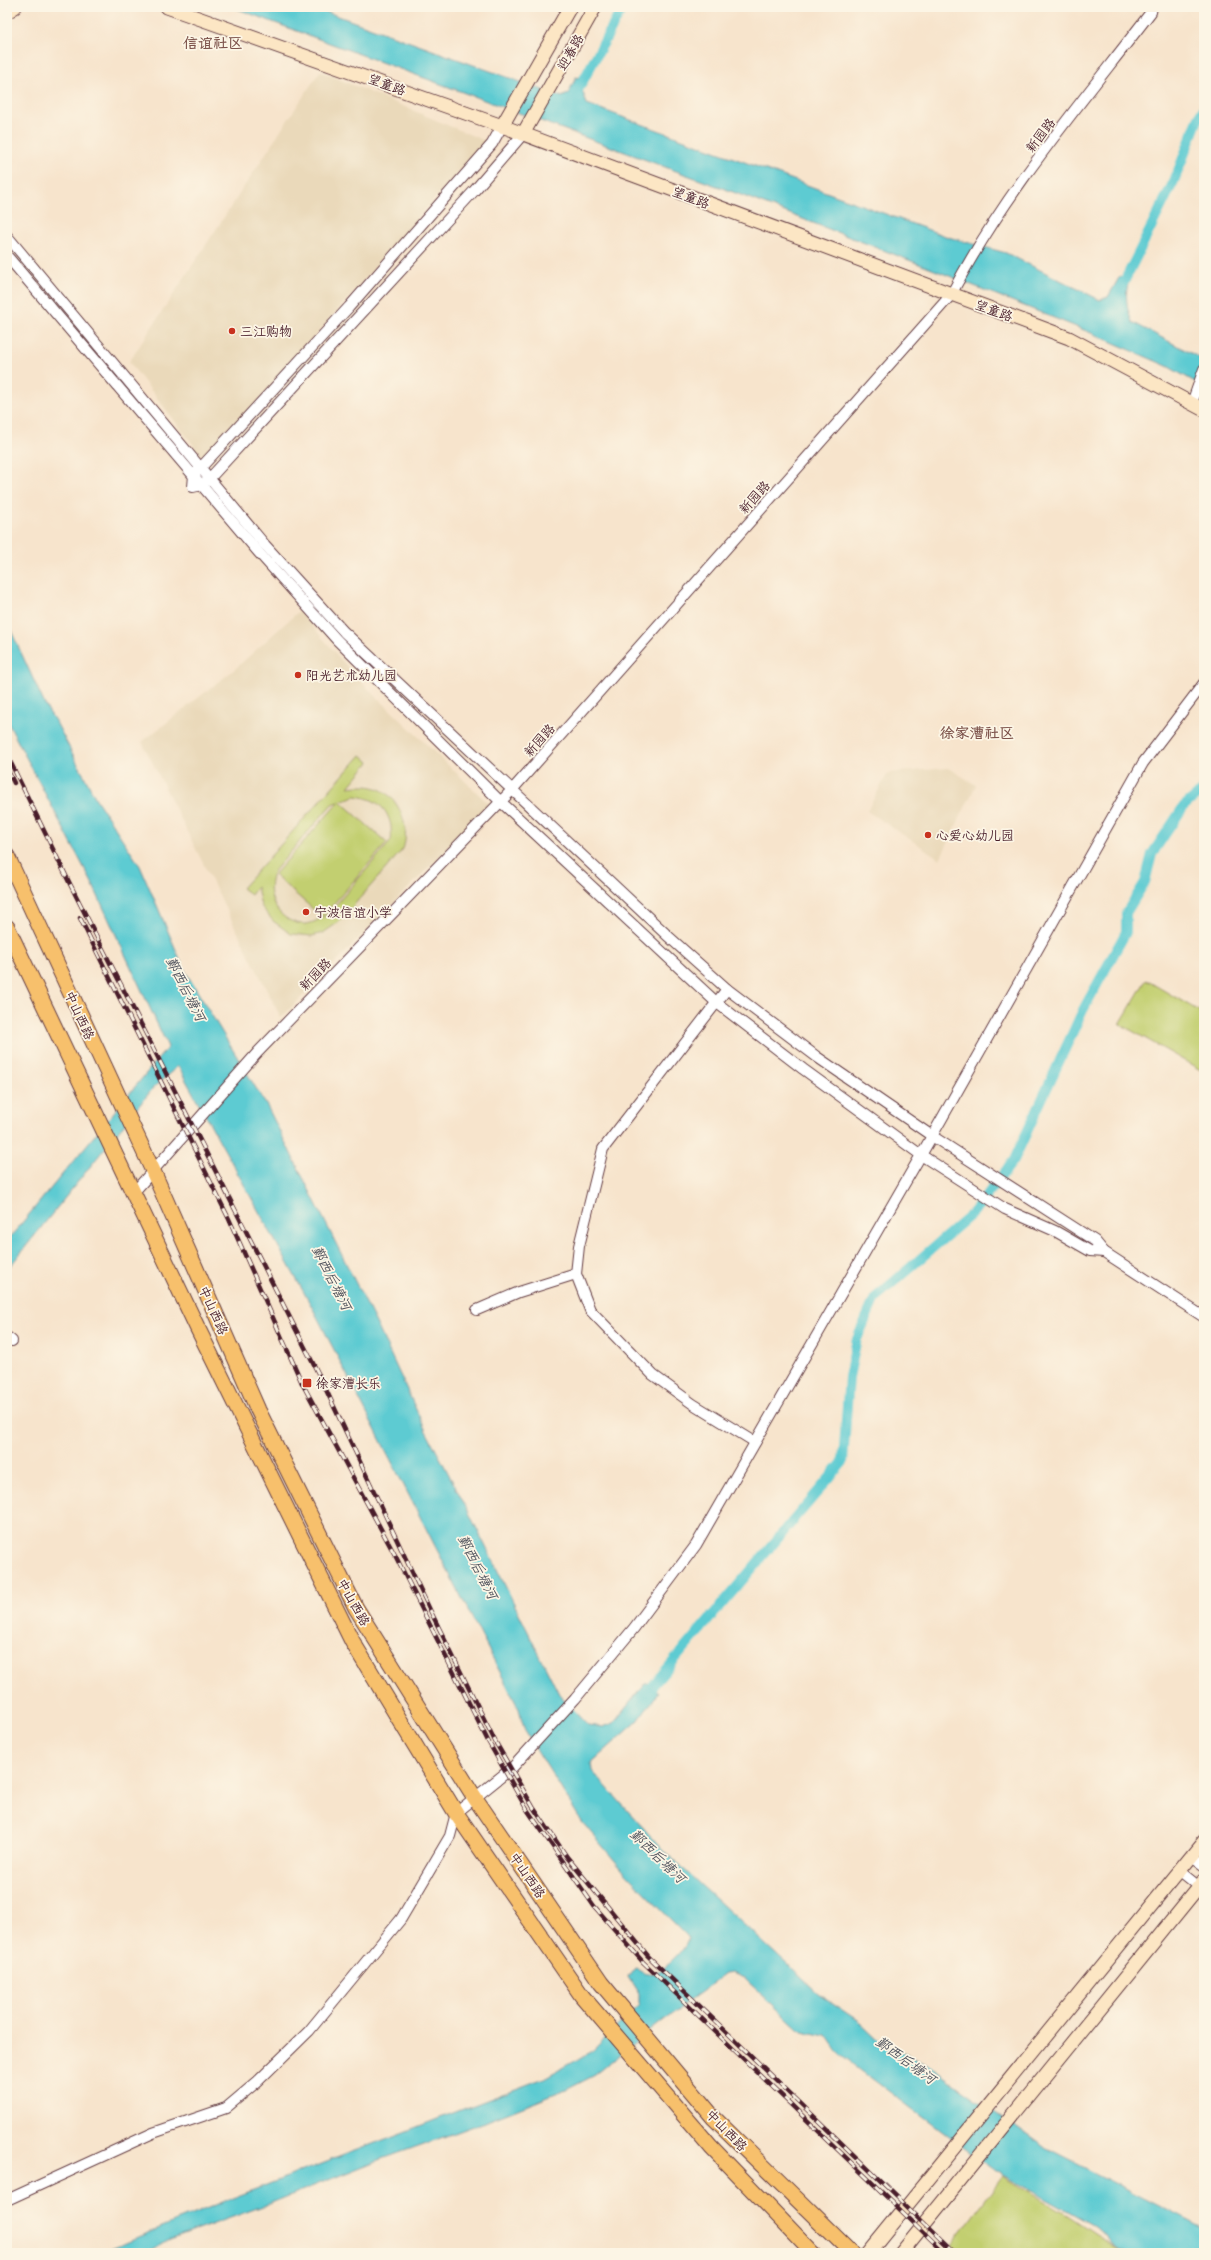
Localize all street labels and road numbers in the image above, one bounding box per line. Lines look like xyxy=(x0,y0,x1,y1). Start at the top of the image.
street label: 迎春路 xyxy=(552,30,588,73)
street label: 望童路 xyxy=(366,68,409,99)
street label: 新园路 xyxy=(1020,113,1059,156)
street label: 望童路 xyxy=(670,181,713,212)
street label: 望童路 xyxy=(973,294,1016,325)
street label: 新园路 xyxy=(734,476,774,518)
street label: 新园路 xyxy=(519,719,559,761)
street label: 新园路 xyxy=(294,953,335,994)
street label: 中山西路 xyxy=(61,987,100,1042)
street label: 中山西路 xyxy=(195,1282,234,1337)
street label: 中山西路 xyxy=(334,1574,375,1629)
street label: 中山西路 xyxy=(506,1848,551,1902)
street label: 中山西路 xyxy=(702,2104,752,2155)

